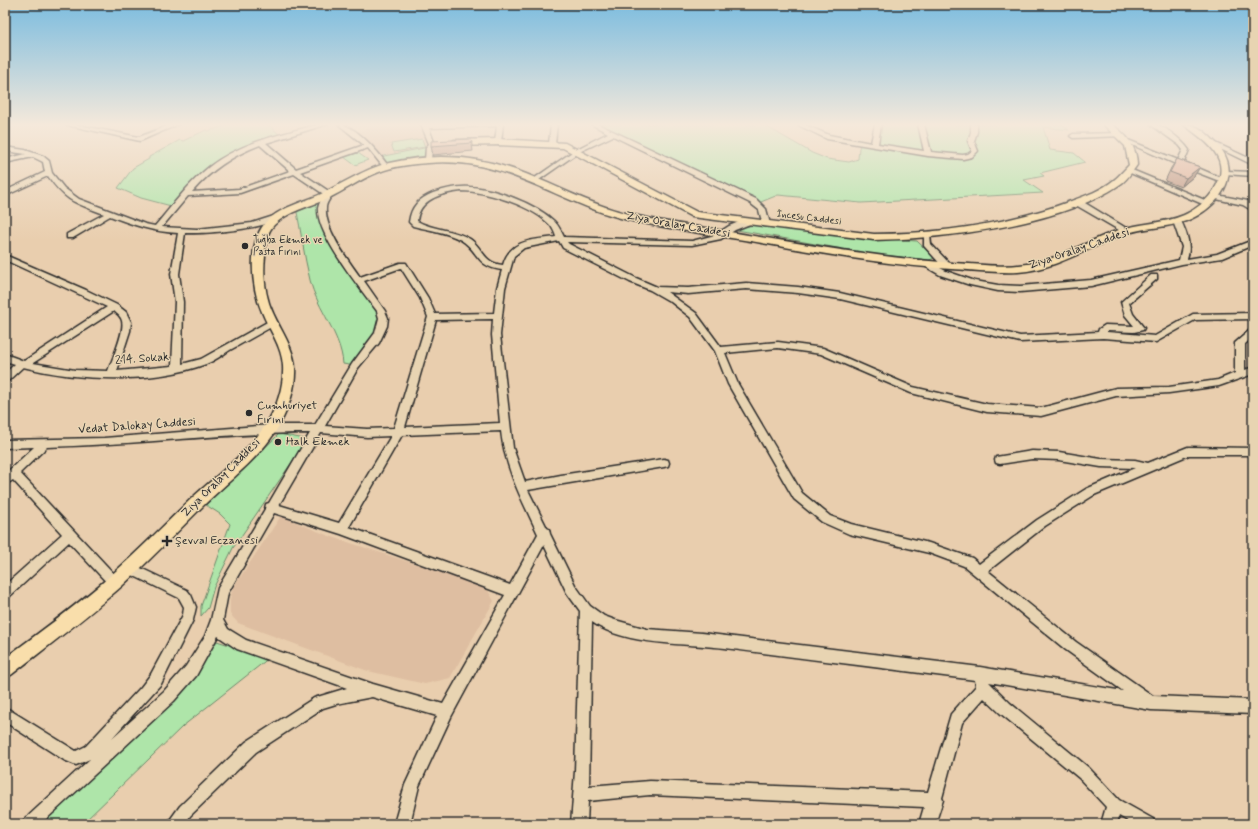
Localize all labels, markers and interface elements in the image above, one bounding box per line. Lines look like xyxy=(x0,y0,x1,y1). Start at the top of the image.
street label: Ziya Oralay Caddesi xyxy=(625,208,731,242)
street label: İncesu Caddesi xyxy=(776,208,842,228)
street label: Ziya Oralay Caddesi xyxy=(1027,224,1131,274)
place label: Tuğba Ekmek ve Pasta Fırını xyxy=(253,233,322,259)
marker: Tuğba Ekmek ve Pasta Fırını xyxy=(240,241,250,251)
street label: 214. Sokak xyxy=(114,349,170,369)
place label: Cumhuriyet Fırını xyxy=(257,398,317,428)
marker: Cumhuriyet Fırını xyxy=(244,408,254,418)
street label: Vedat Dalokay Caddesi xyxy=(78,414,196,438)
place label: Halk Ekmek xyxy=(286,434,350,450)
street label: Ziya Oralay Caddesi xyxy=(178,435,264,521)
marker: Halk Ekmek xyxy=(273,437,283,447)
place label: Şevval Eczanesi xyxy=(175,533,258,549)
marker: Şevval Eczanesi xyxy=(162,536,172,546)

